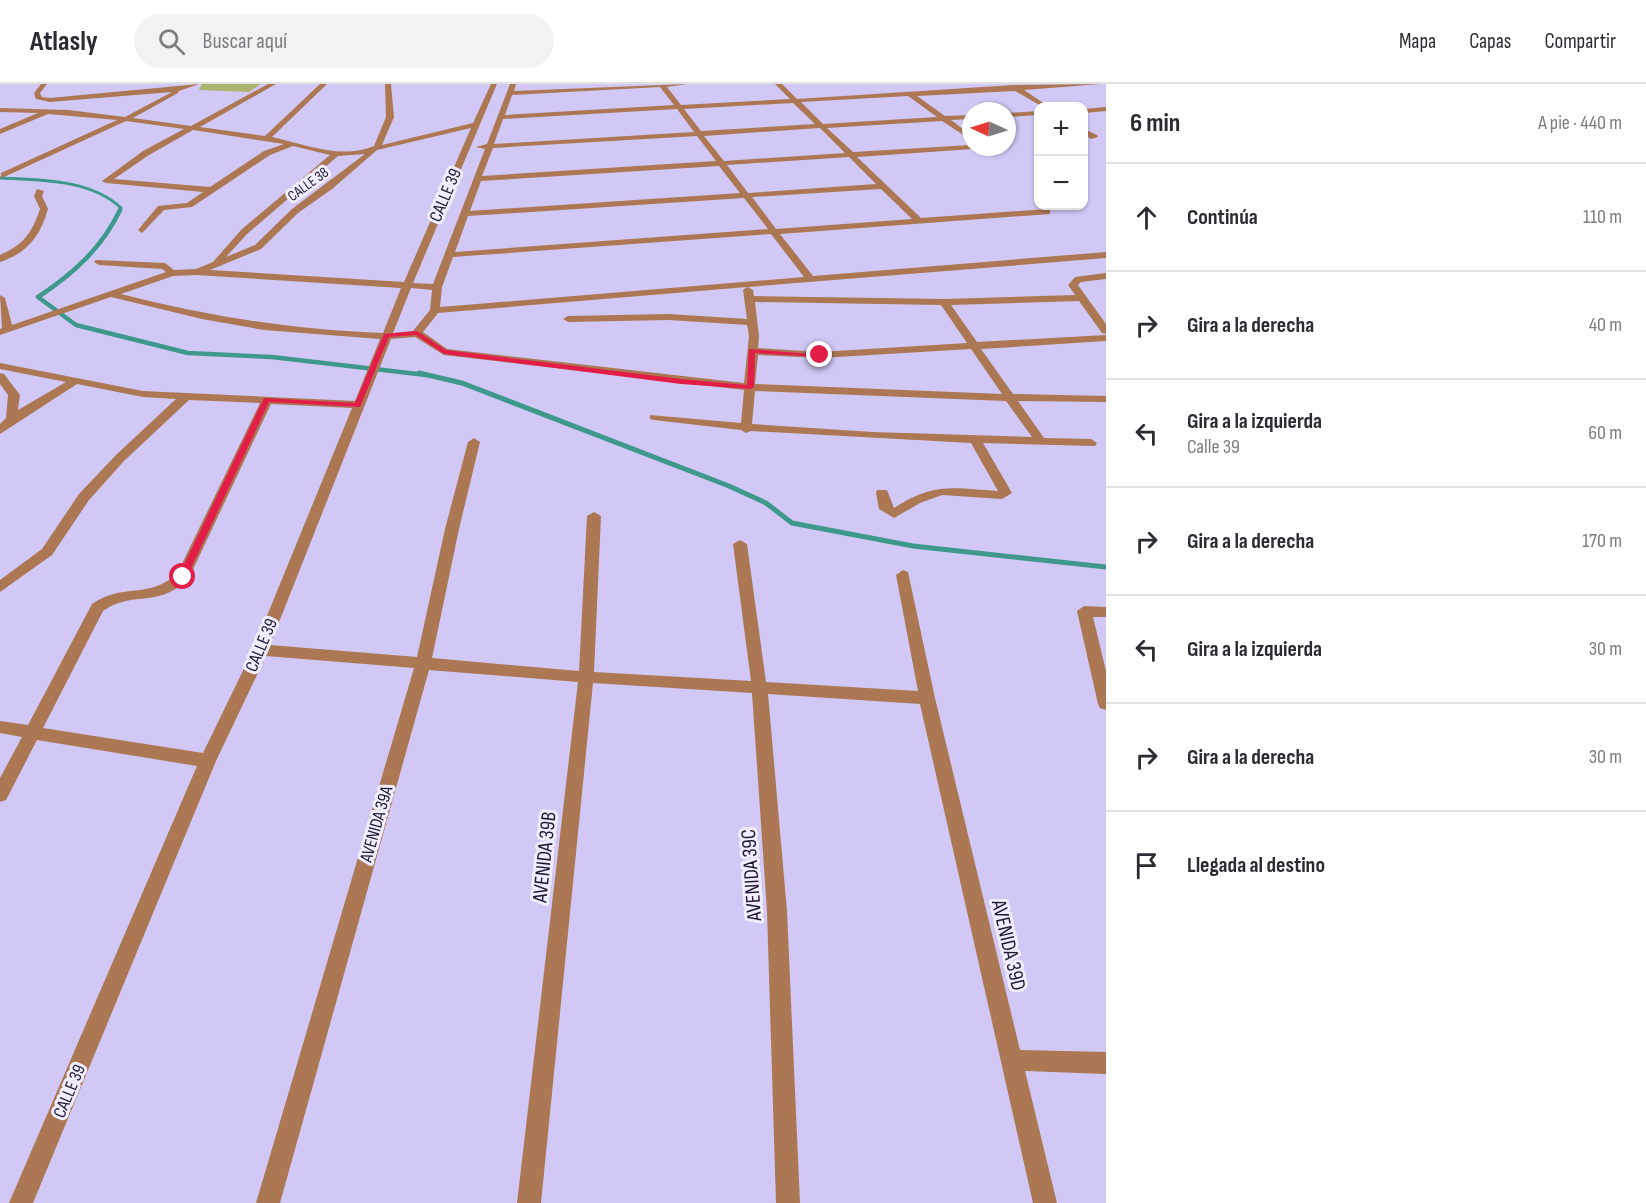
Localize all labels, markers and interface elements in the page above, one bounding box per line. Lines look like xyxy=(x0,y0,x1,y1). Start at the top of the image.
search box xyxy=(134,14,554,68)
text: Atlasly xyxy=(30,25,98,58)
icon: search xyxy=(155,25,188,58)
text: Buscar aquí xyxy=(203,28,287,55)
text: Mapa xyxy=(1399,29,1436,54)
text: Capas xyxy=(1469,29,1511,54)
text: Compartir xyxy=(1544,29,1616,54)
north arrow xyxy=(962,102,1016,156)
map controls xyxy=(1034,102,1088,210)
button: + xyxy=(1034,102,1088,156)
text: 6 min xyxy=(1130,108,1180,139)
text: A pie · 440 m xyxy=(1538,111,1622,135)
button: − xyxy=(1034,156,1088,210)
street label: CALLE 38 xyxy=(284,163,333,206)
street label: CALLE 39 xyxy=(425,166,466,225)
icon: ahead xyxy=(1130,201,1163,234)
text: Continúa xyxy=(1187,204,1258,231)
text: 110 m xyxy=(1583,205,1622,229)
icon: right xyxy=(1130,309,1163,342)
text: Gira a la derecha xyxy=(1187,312,1314,339)
text: 40 m xyxy=(1589,313,1622,337)
route end xyxy=(806,341,832,367)
text: Gira a la izquierda xyxy=(1187,408,1322,435)
icon: left xyxy=(1130,417,1163,450)
text: 60 m xyxy=(1588,421,1622,445)
text: Calle 39 xyxy=(1187,435,1240,459)
icon: right xyxy=(1130,525,1163,558)
text: Gira a la derecha xyxy=(1187,528,1314,555)
text: 170 m xyxy=(1582,529,1622,553)
route start xyxy=(169,563,195,589)
street label: CALLE 39 xyxy=(241,616,282,675)
icon: left xyxy=(1130,633,1163,666)
text: Gira a la izquierda xyxy=(1187,636,1322,663)
text: 30 m xyxy=(1589,637,1622,661)
icon: right xyxy=(1130,741,1163,774)
text: Gira a la derecha xyxy=(1187,744,1314,771)
text: 30 m xyxy=(1589,745,1622,769)
street label: AVENIDA 39A xyxy=(355,784,397,865)
street label: AVENIDA 39B xyxy=(527,810,562,905)
street label: AVENIDA 39C xyxy=(736,828,767,923)
icon: arrive xyxy=(1130,849,1163,882)
text: Llegada al destino xyxy=(1187,852,1325,879)
street label: AVENIDA 39D xyxy=(986,896,1031,993)
street label: CALLE 39 xyxy=(49,1062,90,1121)

